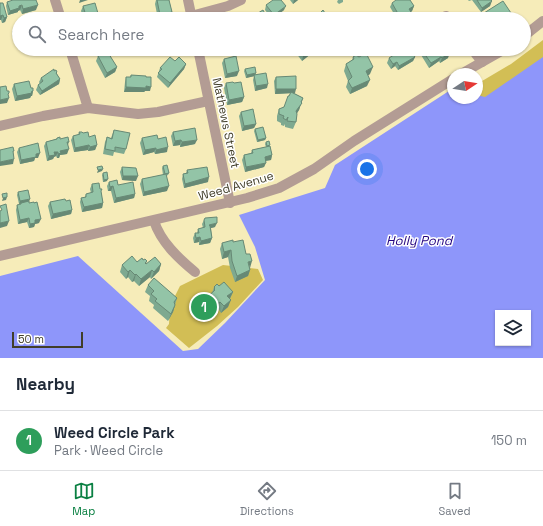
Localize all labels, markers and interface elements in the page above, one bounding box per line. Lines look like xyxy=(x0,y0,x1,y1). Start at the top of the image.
search box xyxy=(12,12,531,56)
icon: search xyxy=(26,23,48,45)
text: Search here xyxy=(58,25,144,44)
north arrow xyxy=(447,68,483,104)
street label: Mathews Street xyxy=(209,76,243,170)
your location xyxy=(357,159,377,179)
street label: Weed Avenue xyxy=(197,168,275,204)
water label: Holly Pond xyxy=(386,232,454,249)
pin: 1 xyxy=(191,292,217,322)
map controls xyxy=(495,310,531,346)
button: layers xyxy=(495,310,531,346)
scale bar xyxy=(12,330,83,349)
text: 50 m xyxy=(18,332,44,346)
text: Nearby xyxy=(16,373,75,395)
text: Weed Circle Park xyxy=(54,423,175,442)
text: 1 xyxy=(26,432,32,449)
text: 150 m xyxy=(491,432,527,449)
text: Park · Weed Circle xyxy=(54,442,163,459)
tab: Map xyxy=(72,480,95,518)
tab: Directions xyxy=(240,480,294,518)
tab: Saved xyxy=(439,480,471,518)

